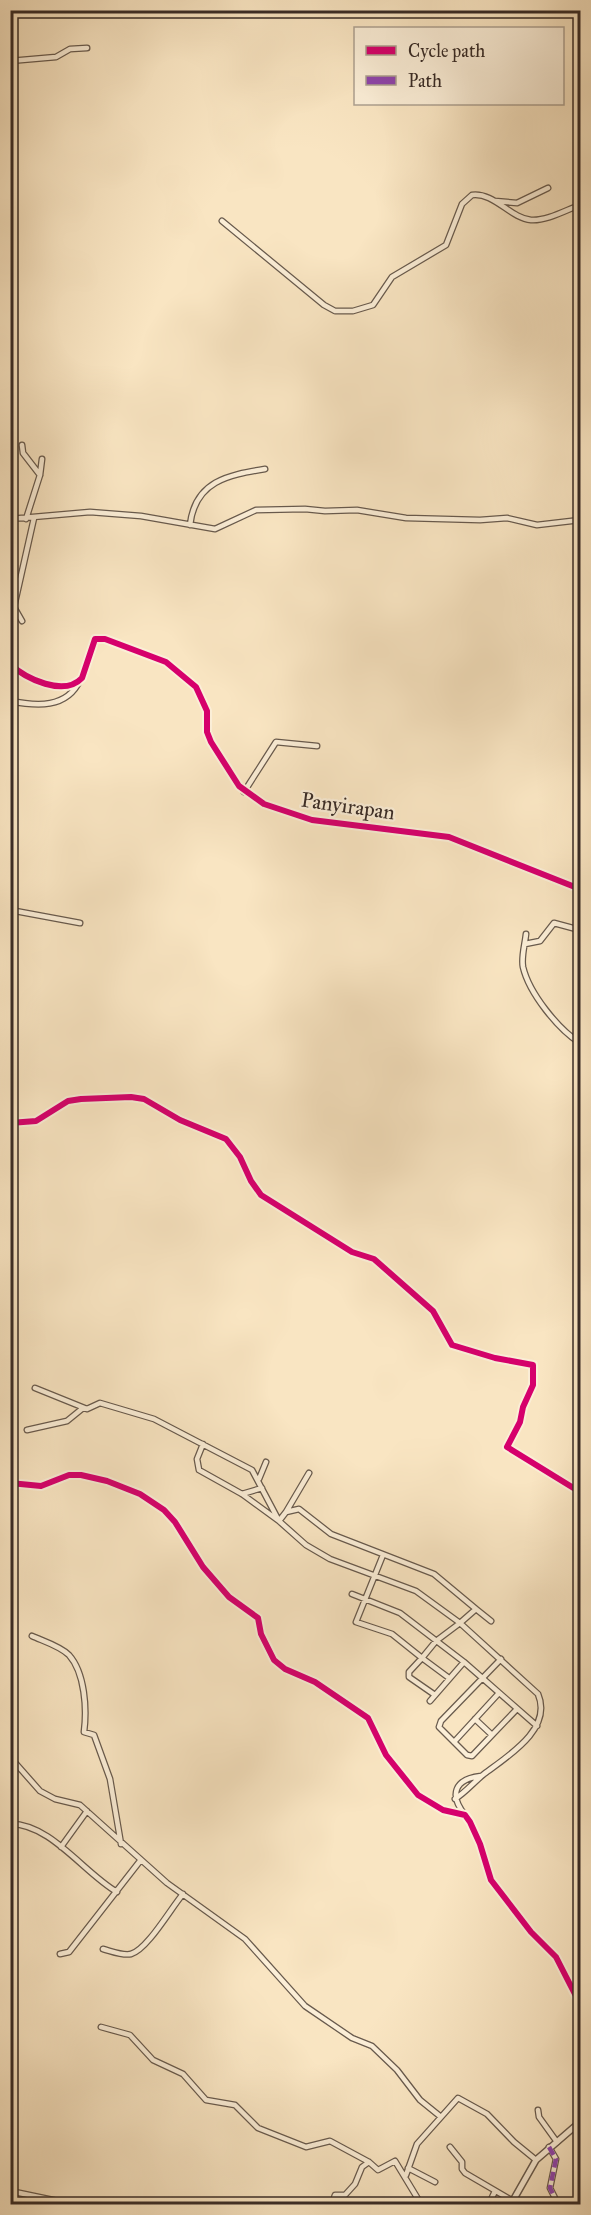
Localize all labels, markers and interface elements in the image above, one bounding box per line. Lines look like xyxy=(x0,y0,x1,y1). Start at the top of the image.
legend xyxy=(354,27,564,105)
text: Cycle path xyxy=(408,40,485,62)
text: Path xyxy=(408,70,442,92)
street label: Panyirapan xyxy=(299,787,397,825)

